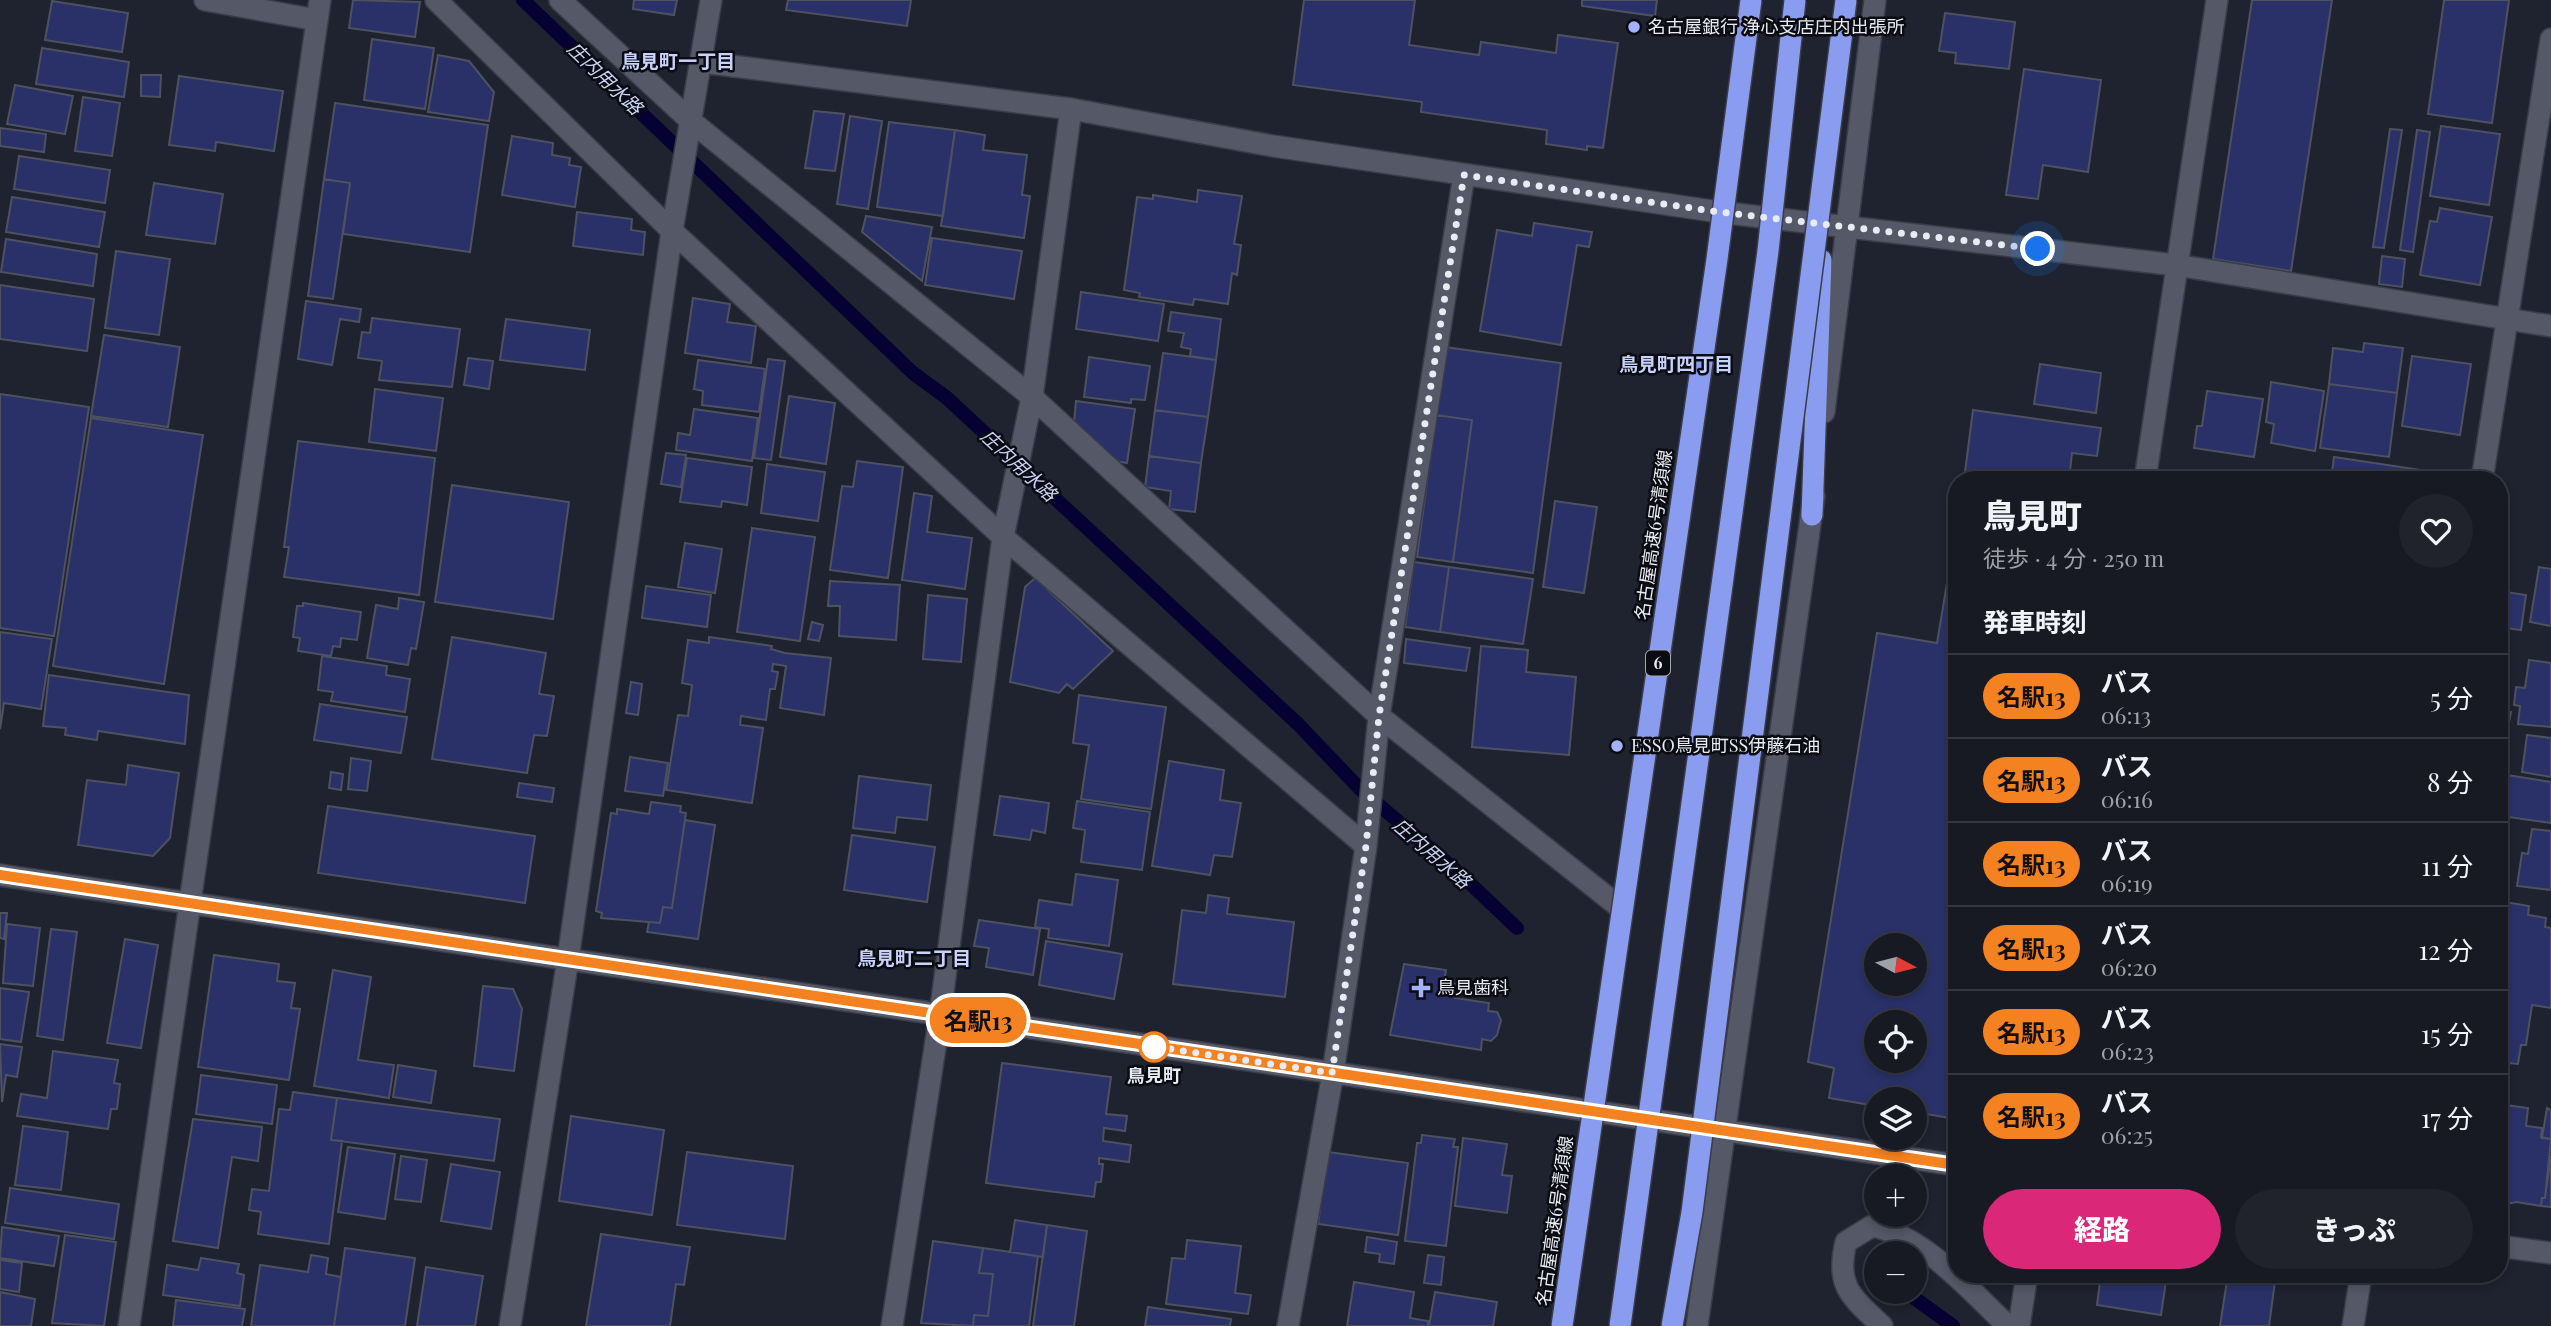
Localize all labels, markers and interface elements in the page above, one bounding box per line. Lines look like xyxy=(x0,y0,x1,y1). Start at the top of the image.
place label: 名古屋銀行 浄心支店庄内出張所 xyxy=(1648,14,1904,38)
marker: 名古屋銀行 浄心支店庄内出張所 xyxy=(1626,19,1642,35)
water label: 庄内用水路 xyxy=(562,35,650,121)
district label: 鳥見町一丁目 xyxy=(621,47,735,73)
your location xyxy=(2020,231,2055,266)
district label: 鳥見町四丁目 xyxy=(1619,350,1733,376)
water label: 庄内用水路 xyxy=(976,422,1065,508)
street label: 名古屋高速6号清須線 xyxy=(1629,448,1677,621)
text: 鳥見町 xyxy=(1983,492,2082,536)
button: heart xyxy=(2399,494,2473,568)
text: 徒歩 · 4 分 · 250 m xyxy=(1983,542,2164,573)
text: 発車時刻 xyxy=(1983,604,2087,639)
road number: 6 xyxy=(1646,650,1670,676)
text: バス xyxy=(2101,664,2153,699)
text: 名駅13 xyxy=(1997,680,2066,712)
text: 5 分 xyxy=(2430,680,2473,715)
text: 06:13 xyxy=(2101,699,2151,730)
place label: ESSO鳥見町SS伊藤石油 xyxy=(1631,733,1820,757)
marker: ESSO鳥見町SS伊藤石油 xyxy=(1609,738,1625,754)
text: バス xyxy=(2101,748,2153,783)
text: 名駅13 xyxy=(1997,764,2066,796)
text: 8 分 xyxy=(2427,764,2473,799)
text: 06:16 xyxy=(2101,783,2153,814)
water label: 庄内用水路 xyxy=(1388,811,1479,895)
text: バス xyxy=(2101,832,2153,867)
text: 名駅13 xyxy=(1997,848,2066,880)
text: 11 分 xyxy=(2421,848,2473,883)
text: 06:19 xyxy=(2101,867,2153,898)
text: バス xyxy=(2101,916,2153,951)
text: 名駅13 xyxy=(1997,932,2066,964)
text: 12 分 xyxy=(2418,932,2473,967)
north arrow xyxy=(1864,933,1927,996)
map controls xyxy=(1864,933,1927,1304)
district label: 鳥見町二丁目 xyxy=(857,944,971,970)
text: 06:20 xyxy=(2101,951,2157,982)
place label: 鳥見歯科 xyxy=(1437,975,1509,999)
marker: 鳥見歯科 xyxy=(1411,978,1431,998)
line badge: 名駅13 xyxy=(929,997,1027,1043)
text: バス xyxy=(2101,1000,2153,1035)
text: 名駅13 xyxy=(944,1004,1012,1036)
button: locate xyxy=(1864,1010,1927,1073)
text: 名駅13 xyxy=(1997,1016,2066,1048)
text: 15 分 xyxy=(2421,1016,2473,1051)
marker: 鳥見町 xyxy=(1139,1032,1169,1062)
text: 06:23 xyxy=(2101,1035,2154,1066)
place label: 鳥見町 xyxy=(1127,1063,1181,1087)
text: バス xyxy=(2101,1084,2153,1119)
button: layers xyxy=(1864,1087,1927,1150)
text: 名駅13 xyxy=(1997,1100,2066,1132)
text: 17 分 xyxy=(2421,1100,2473,1135)
text: 06:25 xyxy=(2101,1119,2153,1150)
street label: 名古屋高速6号清須線 xyxy=(1530,1134,1578,1307)
button: + xyxy=(1864,1164,1927,1227)
button: 経路 xyxy=(1983,1189,2221,1269)
button: きっぷ xyxy=(2235,1189,2473,1269)
button: − xyxy=(1864,1241,1927,1304)

